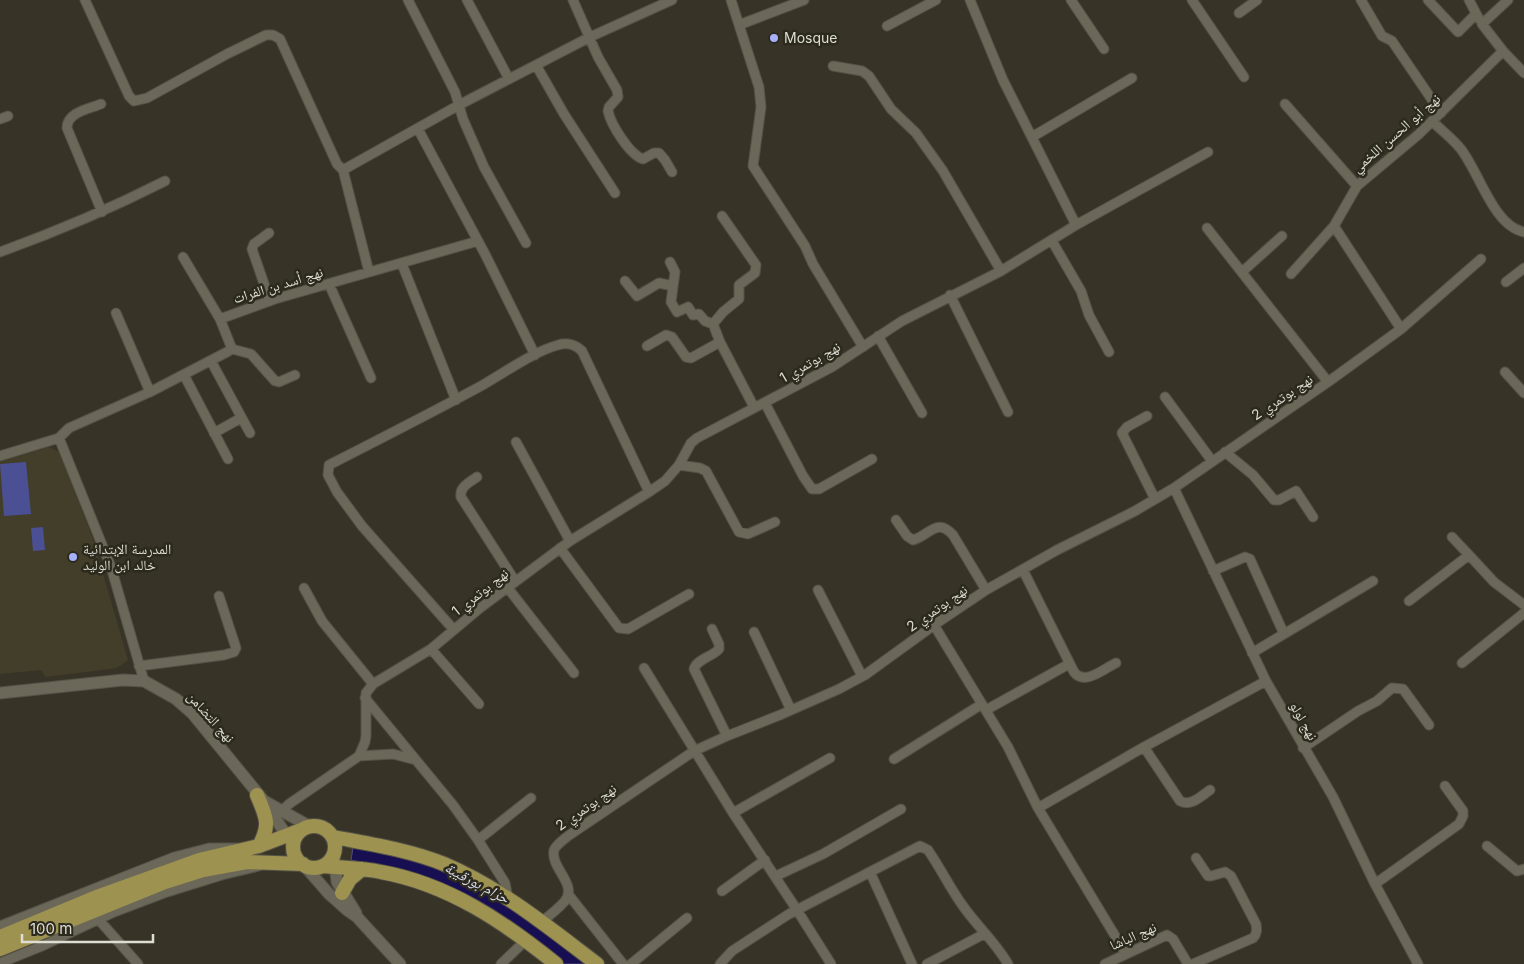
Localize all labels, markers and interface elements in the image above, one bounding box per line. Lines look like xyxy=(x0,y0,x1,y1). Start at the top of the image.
place label: Mosque xyxy=(784,29,837,46)
marker: Mosque xyxy=(768,32,780,44)
street label: نهج أبو الحسن اللخمي xyxy=(1348,90,1446,178)
street label: نهج أسد بن الفرات xyxy=(231,263,326,308)
street label: نهج بوتمري 1 xyxy=(776,337,845,389)
street label: نهج بوتمري 2 xyxy=(1248,370,1318,426)
place label: المدرسة الإبتدائية خالد ابن الوليد xyxy=(83,540,171,574)
marker: المدرسة الإبتدائية خالد ابن الوليد xyxy=(67,551,79,563)
street label: نهج بوتمري 1 xyxy=(448,564,514,622)
street label: نهج بوتمري 2 xyxy=(903,580,973,638)
street label: نهج التضامن xyxy=(183,688,239,747)
street label: نهج لولو xyxy=(1285,698,1322,744)
street label: نهج بوتمري 2 xyxy=(552,779,622,837)
water label: حزام بورقيبة xyxy=(441,858,513,909)
scale bar xyxy=(22,912,154,944)
street label: نهج الباشا xyxy=(1107,918,1160,955)
text: 100 m xyxy=(30,919,72,938)

